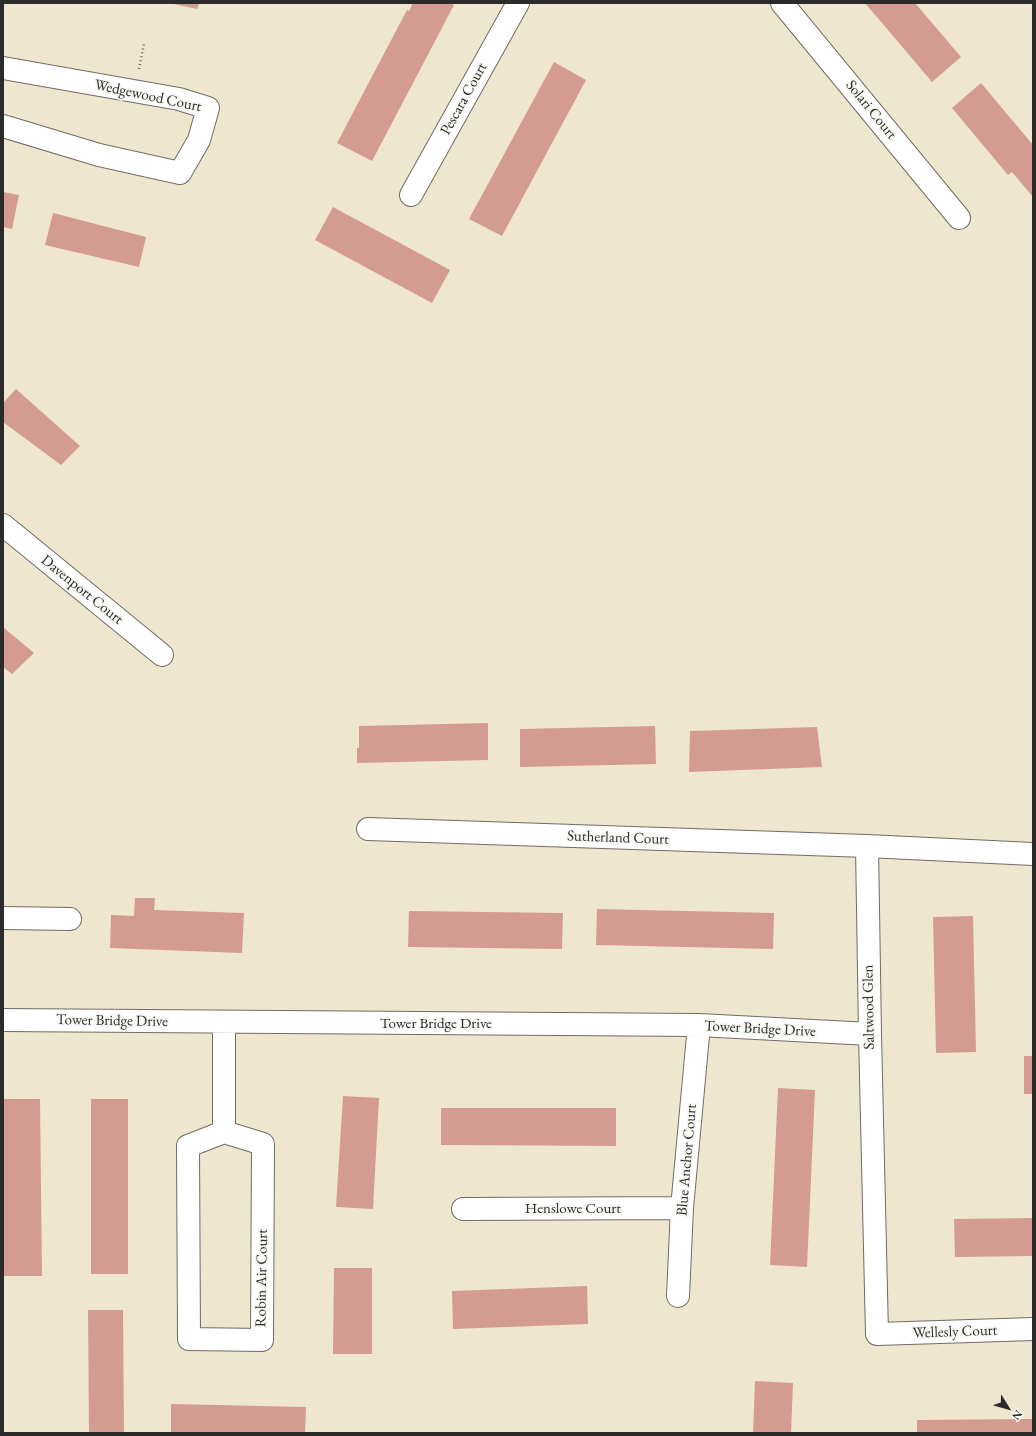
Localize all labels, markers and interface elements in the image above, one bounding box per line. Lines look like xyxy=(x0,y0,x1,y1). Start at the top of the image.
street label: Pescara Court xyxy=(437,60,491,138)
street label: Wedgewood Court xyxy=(93,76,203,116)
street label: Solari Court xyxy=(842,77,900,143)
street label: Davenport Court xyxy=(37,551,127,629)
street label: Sutherland Court xyxy=(567,827,669,849)
street label: Saltwood Glen xyxy=(859,964,879,1050)
street label: Tower Bridge Drive xyxy=(56,1011,168,1031)
street label: Tower Bridge Drive xyxy=(380,1015,492,1033)
street label: Tower Bridge Drive xyxy=(704,1017,816,1041)
street label: Blue Anchor Court xyxy=(673,1103,701,1217)
street label: Henslowe Court xyxy=(525,1200,621,1218)
street label: Robin Air Court xyxy=(252,1229,272,1327)
street label: Wellesly Court xyxy=(912,1322,998,1342)
north arrow xyxy=(988,1388,1028,1428)
text: N xyxy=(1009,1407,1026,1423)

